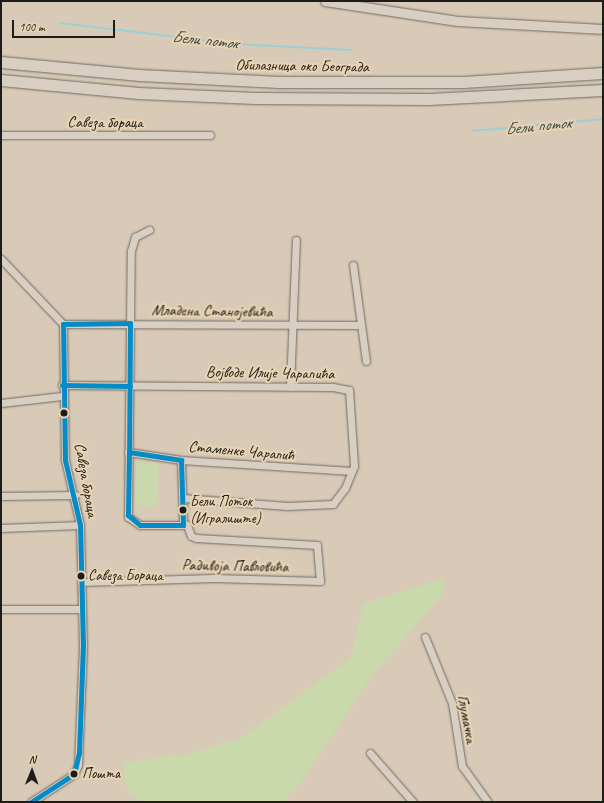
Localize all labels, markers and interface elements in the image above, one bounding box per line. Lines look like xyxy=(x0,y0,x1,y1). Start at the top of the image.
scale bar xyxy=(14,12,117,38)
text: 100 m xyxy=(19,19,45,35)
water label: Бели поток xyxy=(171,26,239,54)
street label: Обилазница око Београда xyxy=(235,55,369,77)
street label: Савеза бораца xyxy=(67,112,143,132)
water label: Бели поток xyxy=(504,112,572,140)
street label: Младена Станојевића xyxy=(151,300,273,322)
street label: Војводе Илије Чарапића xyxy=(205,362,335,384)
unlabelled marker xyxy=(59,408,69,418)
street label: Стаменке Чарапић xyxy=(187,437,295,465)
street label: Савеза бораца xyxy=(70,441,102,519)
place label: Бели Поток (Игралиште) xyxy=(190,492,261,527)
marker: Бели Поток (Игралиште) xyxy=(178,505,188,515)
street label: Радивоја Павловића xyxy=(181,555,289,577)
place label: Савеза Бораца xyxy=(88,567,162,585)
marker: Савеза Бораца xyxy=(76,571,86,581)
street label: Глумачка xyxy=(453,693,481,745)
north arrow xyxy=(12,751,52,791)
text: N xyxy=(29,752,36,766)
place label: Пошта xyxy=(82,765,120,783)
marker: Пошта xyxy=(69,769,79,779)

